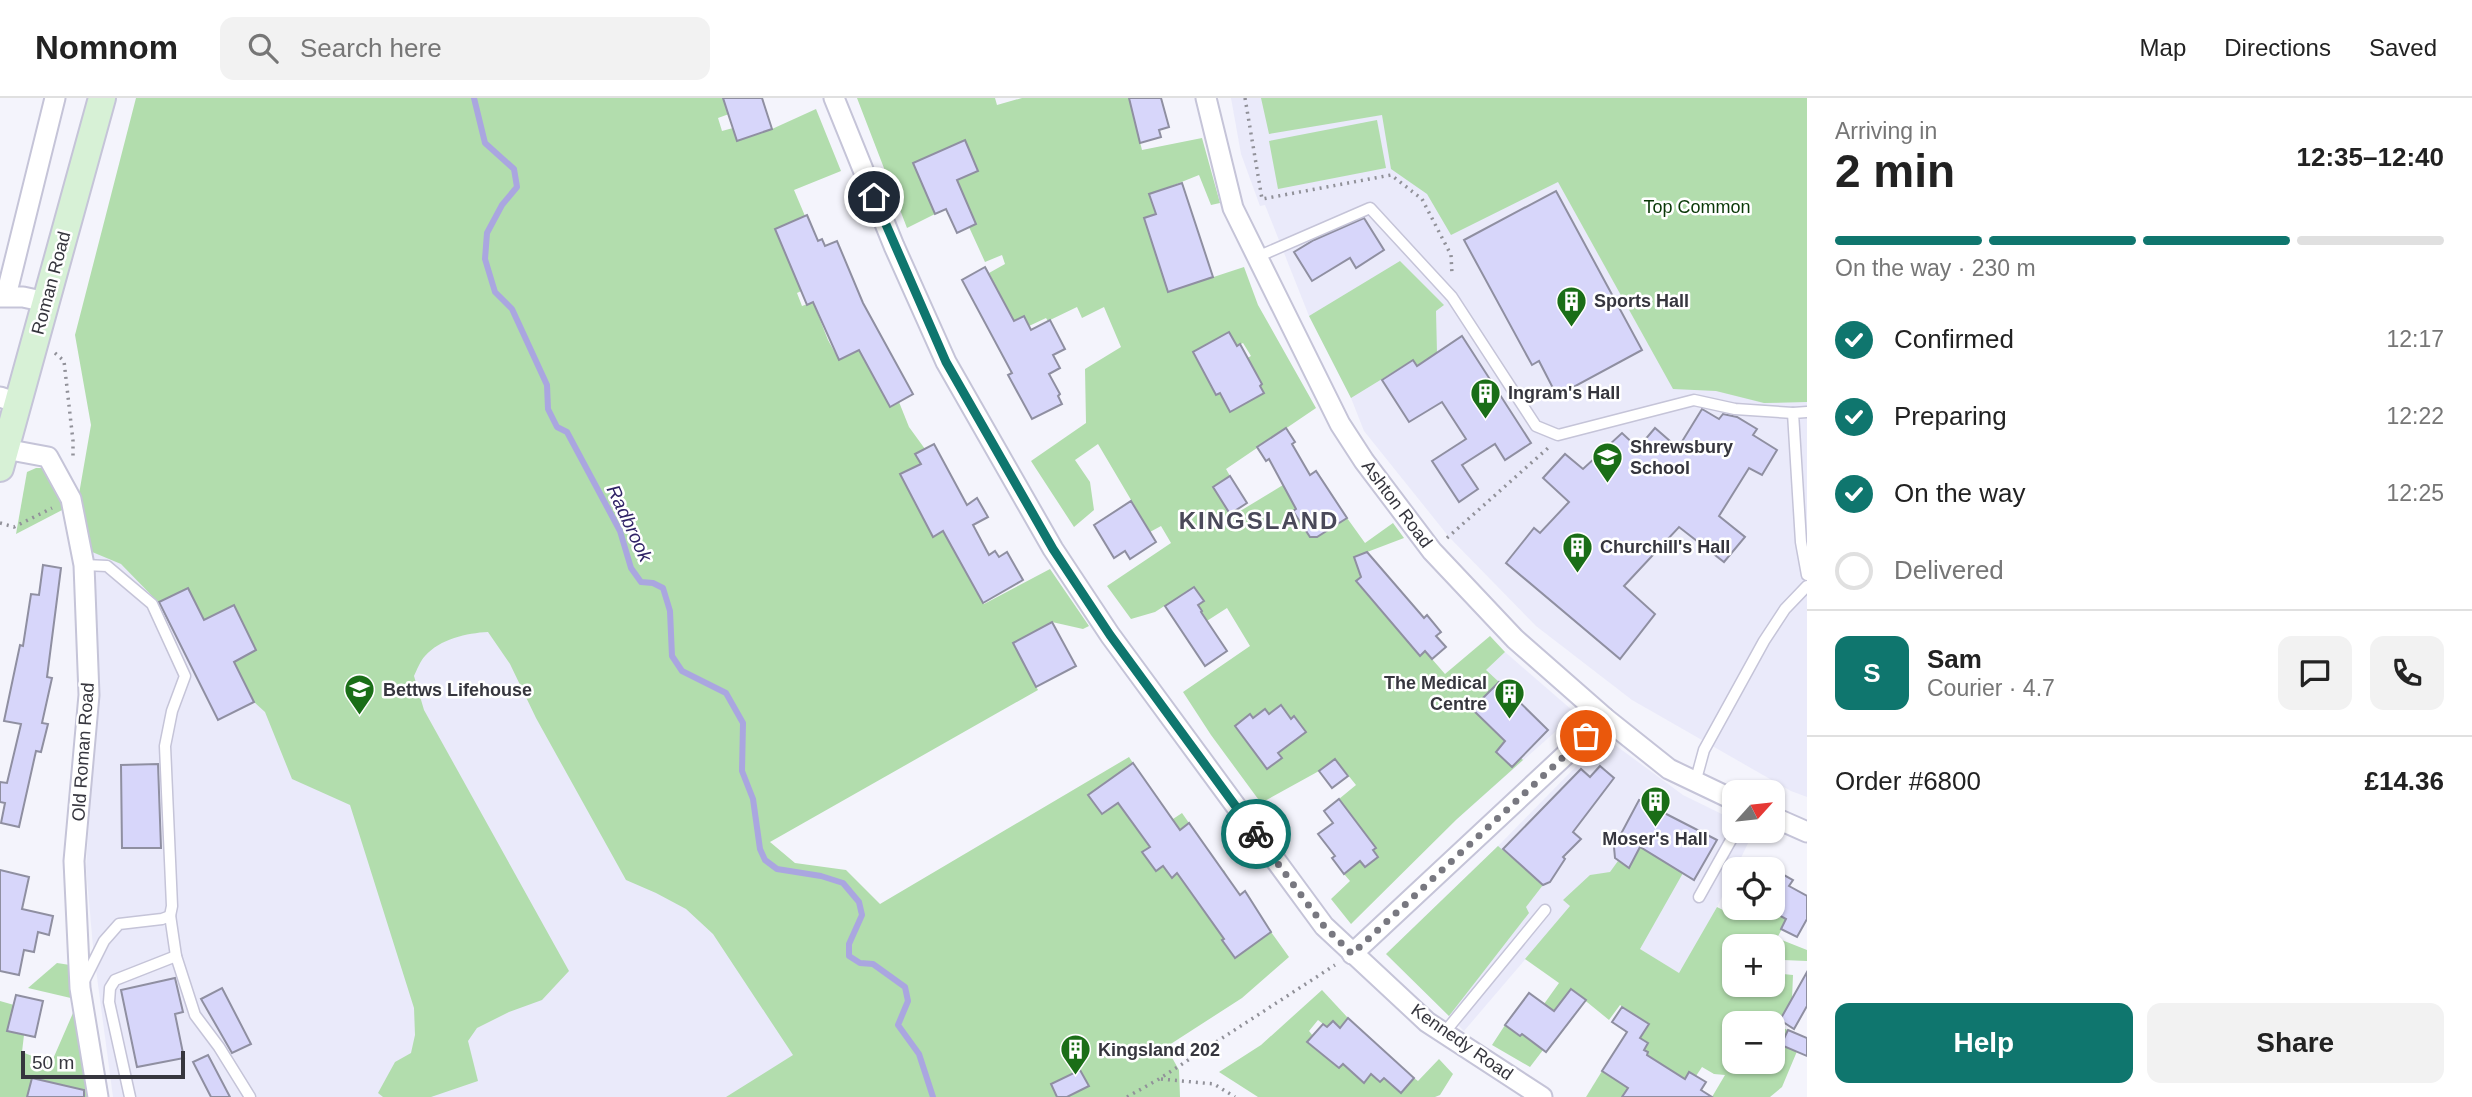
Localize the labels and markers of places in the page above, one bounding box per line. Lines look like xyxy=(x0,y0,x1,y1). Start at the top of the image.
pin xyxy=(844,167,904,227)
building icon: Sports Hall xyxy=(1554,284,1588,328)
place label: Sports Hall xyxy=(1594,291,1689,311)
building icon: Ingram's Hall xyxy=(1468,376,1502,420)
place label: Ingram's Hall xyxy=(1508,383,1620,403)
place label: Shrewsbury School xyxy=(1630,437,1733,478)
school or university icon: Shrewsbury School xyxy=(1590,440,1624,484)
building icon: Churchill's Hall xyxy=(1560,530,1594,574)
place label: Churchill's Hall xyxy=(1600,537,1730,557)
school or university icon: Bettws Lifehouse xyxy=(343,673,377,717)
place label: The Medical Centre xyxy=(1384,673,1487,714)
building icon: The Medical Centre xyxy=(1493,676,1527,720)
place label: Bettws Lifehouse xyxy=(383,680,532,700)
pin xyxy=(1556,706,1616,766)
building icon: Moser's Hall xyxy=(1638,784,1672,828)
place label: Moser's Hall xyxy=(1602,829,1708,849)
building icon: Kingsland 202 xyxy=(1058,1033,1092,1077)
place label: Kingsland 202 xyxy=(1098,1040,1220,1060)

